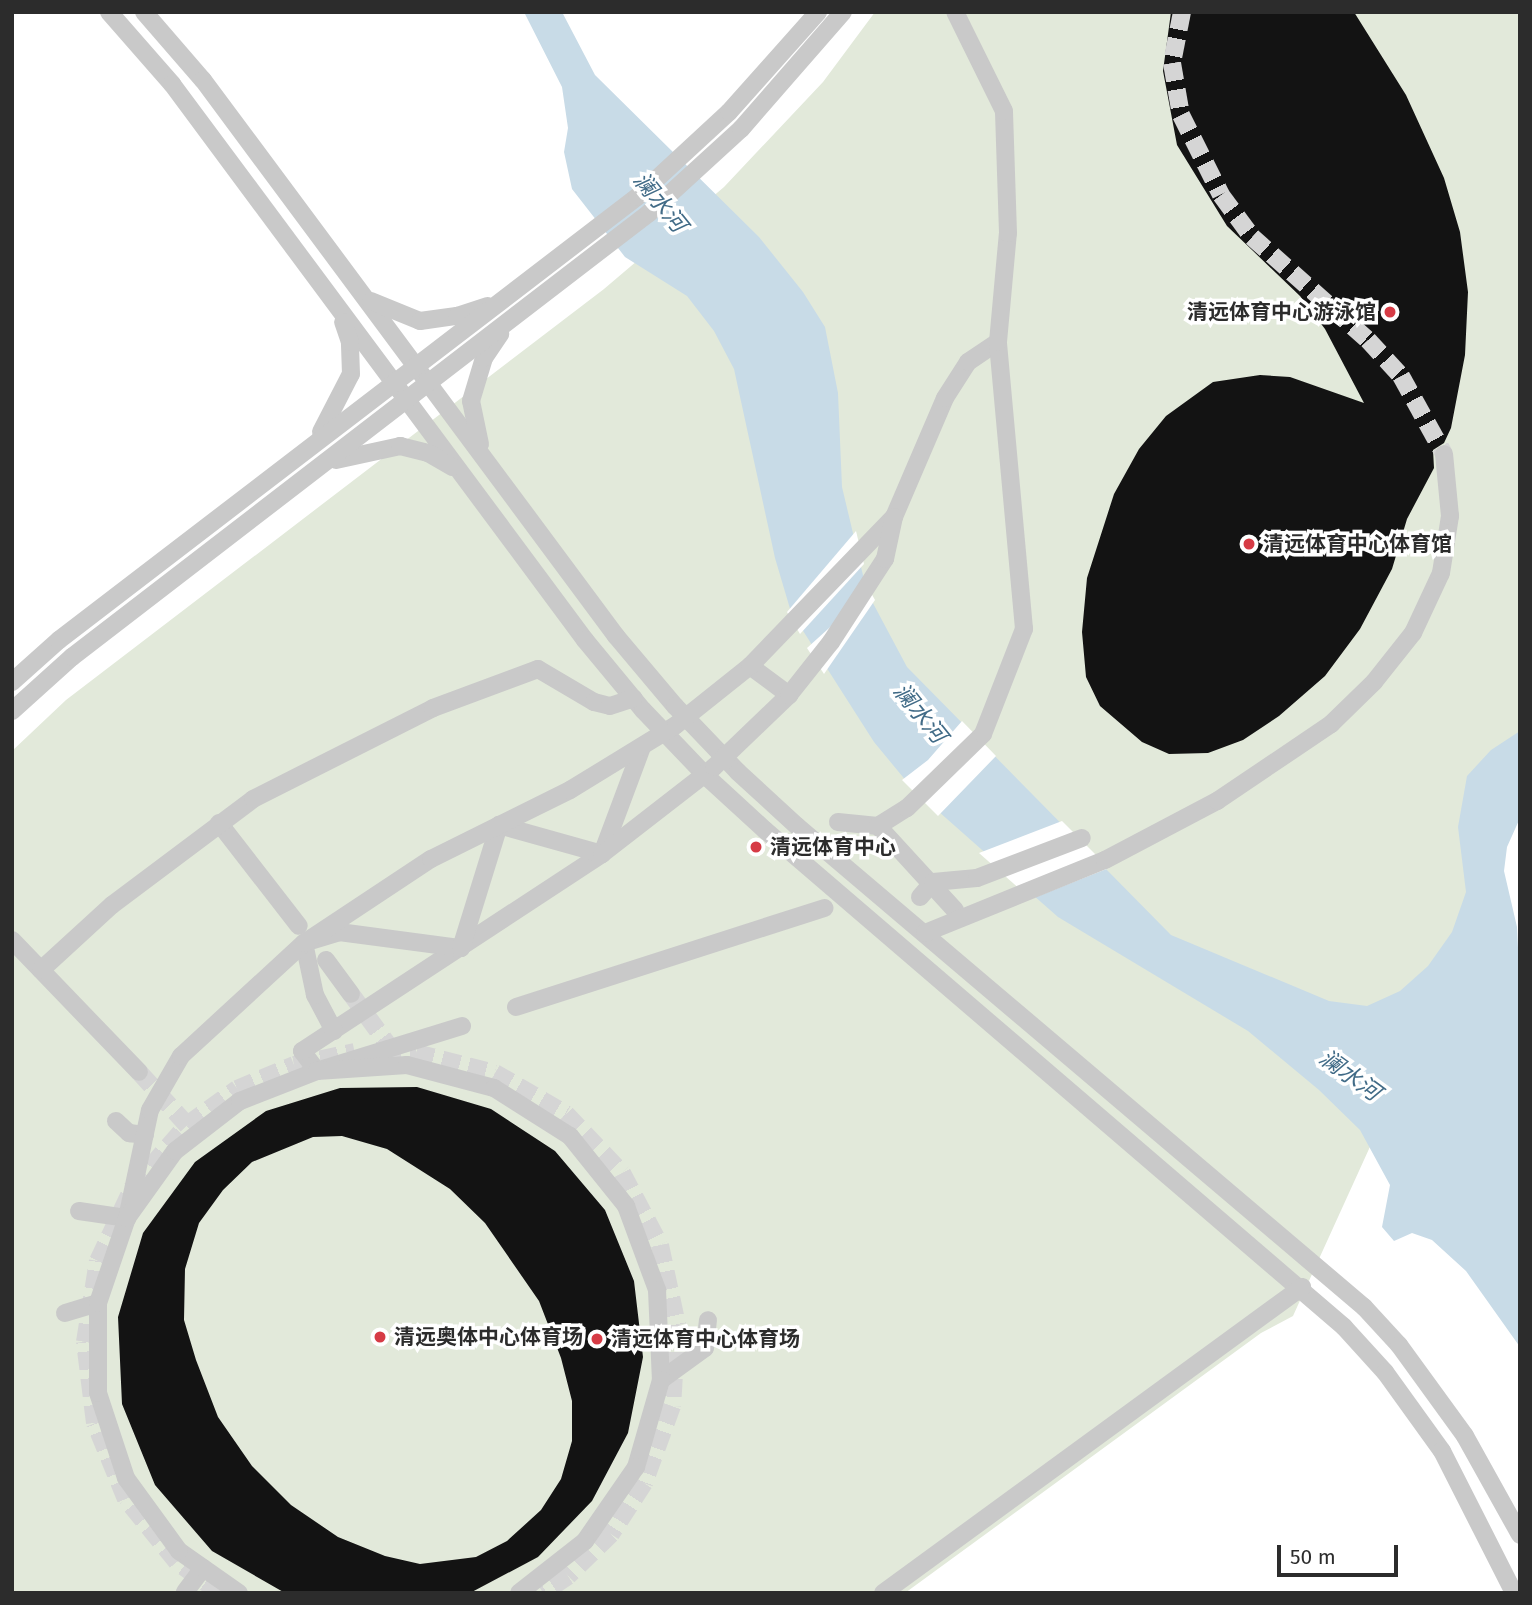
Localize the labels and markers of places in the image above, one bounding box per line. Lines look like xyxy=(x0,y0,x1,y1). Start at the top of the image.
place label: 清远体育中心游泳馆 xyxy=(1187,299,1376,325)
marker: 清远体育中心游泳馆 xyxy=(1382,304,1398,320)
place label: 清远体育中心体育馆 xyxy=(1263,531,1452,557)
marker: 清远体育中心体育馆 xyxy=(1241,536,1257,552)
place label: 清远体育中心 xyxy=(770,834,896,860)
marker: 清远体育中心 xyxy=(748,839,764,855)
place label: 清远奥体中心体育场 xyxy=(394,1324,583,1350)
place label: 清远体育中心体育场 xyxy=(611,1326,800,1352)
marker: 清远奥体中心体育场 xyxy=(372,1329,388,1345)
marker: 清远体育中心体育场 xyxy=(589,1331,605,1347)

